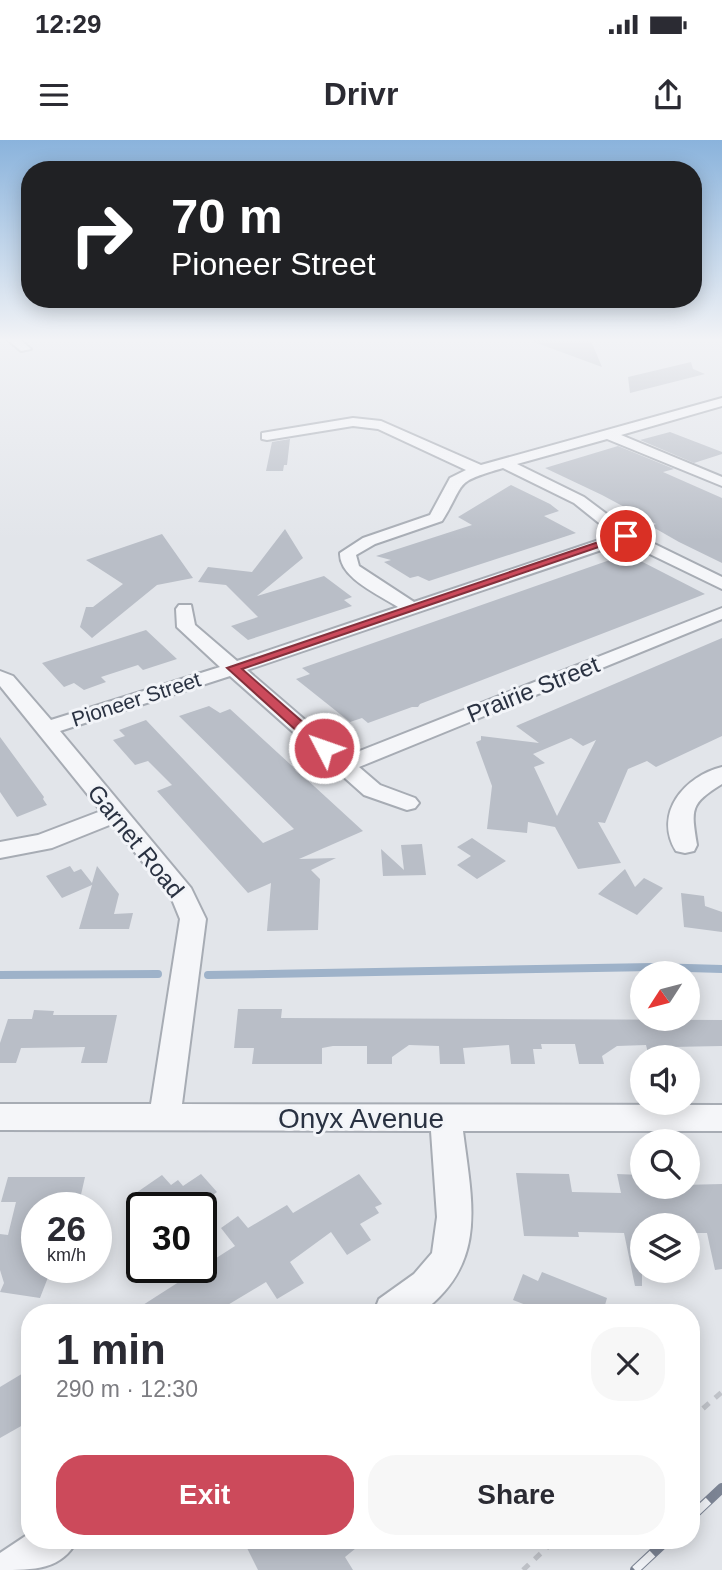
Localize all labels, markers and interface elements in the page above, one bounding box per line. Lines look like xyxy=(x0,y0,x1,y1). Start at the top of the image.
text: 12:29 xyxy=(35,9,102,39)
icon: menu xyxy=(35,76,73,114)
text: Drivr xyxy=(324,76,398,112)
icon: share xyxy=(649,76,687,114)
icon: right xyxy=(56,189,147,280)
text: 70 m xyxy=(171,189,283,243)
text: Pioneer Street xyxy=(171,246,376,282)
pin xyxy=(596,506,656,566)
icon: arrive xyxy=(607,517,645,555)
street label: Prairie Street xyxy=(463,650,603,728)
street label: Pioneer Street xyxy=(69,667,204,731)
position arrow xyxy=(287,711,361,785)
street label: Garnet Road xyxy=(82,779,190,903)
north arrow xyxy=(630,961,700,1031)
map controls xyxy=(630,961,700,1283)
button: sound xyxy=(630,1045,700,1115)
street label: Onyx Avenue xyxy=(278,1103,444,1134)
button: search xyxy=(630,1129,700,1199)
speed limit sign: 30 xyxy=(126,1192,217,1283)
text: 26 xyxy=(47,1209,86,1248)
button: layers xyxy=(630,1213,700,1283)
text: km/h xyxy=(47,1245,86,1265)
text: 1 min xyxy=(56,1326,166,1373)
button: close xyxy=(591,1327,665,1401)
text: 290 m · 12:30 xyxy=(56,1376,198,1402)
button: Exit xyxy=(56,1455,354,1535)
button: Share xyxy=(368,1455,665,1535)

